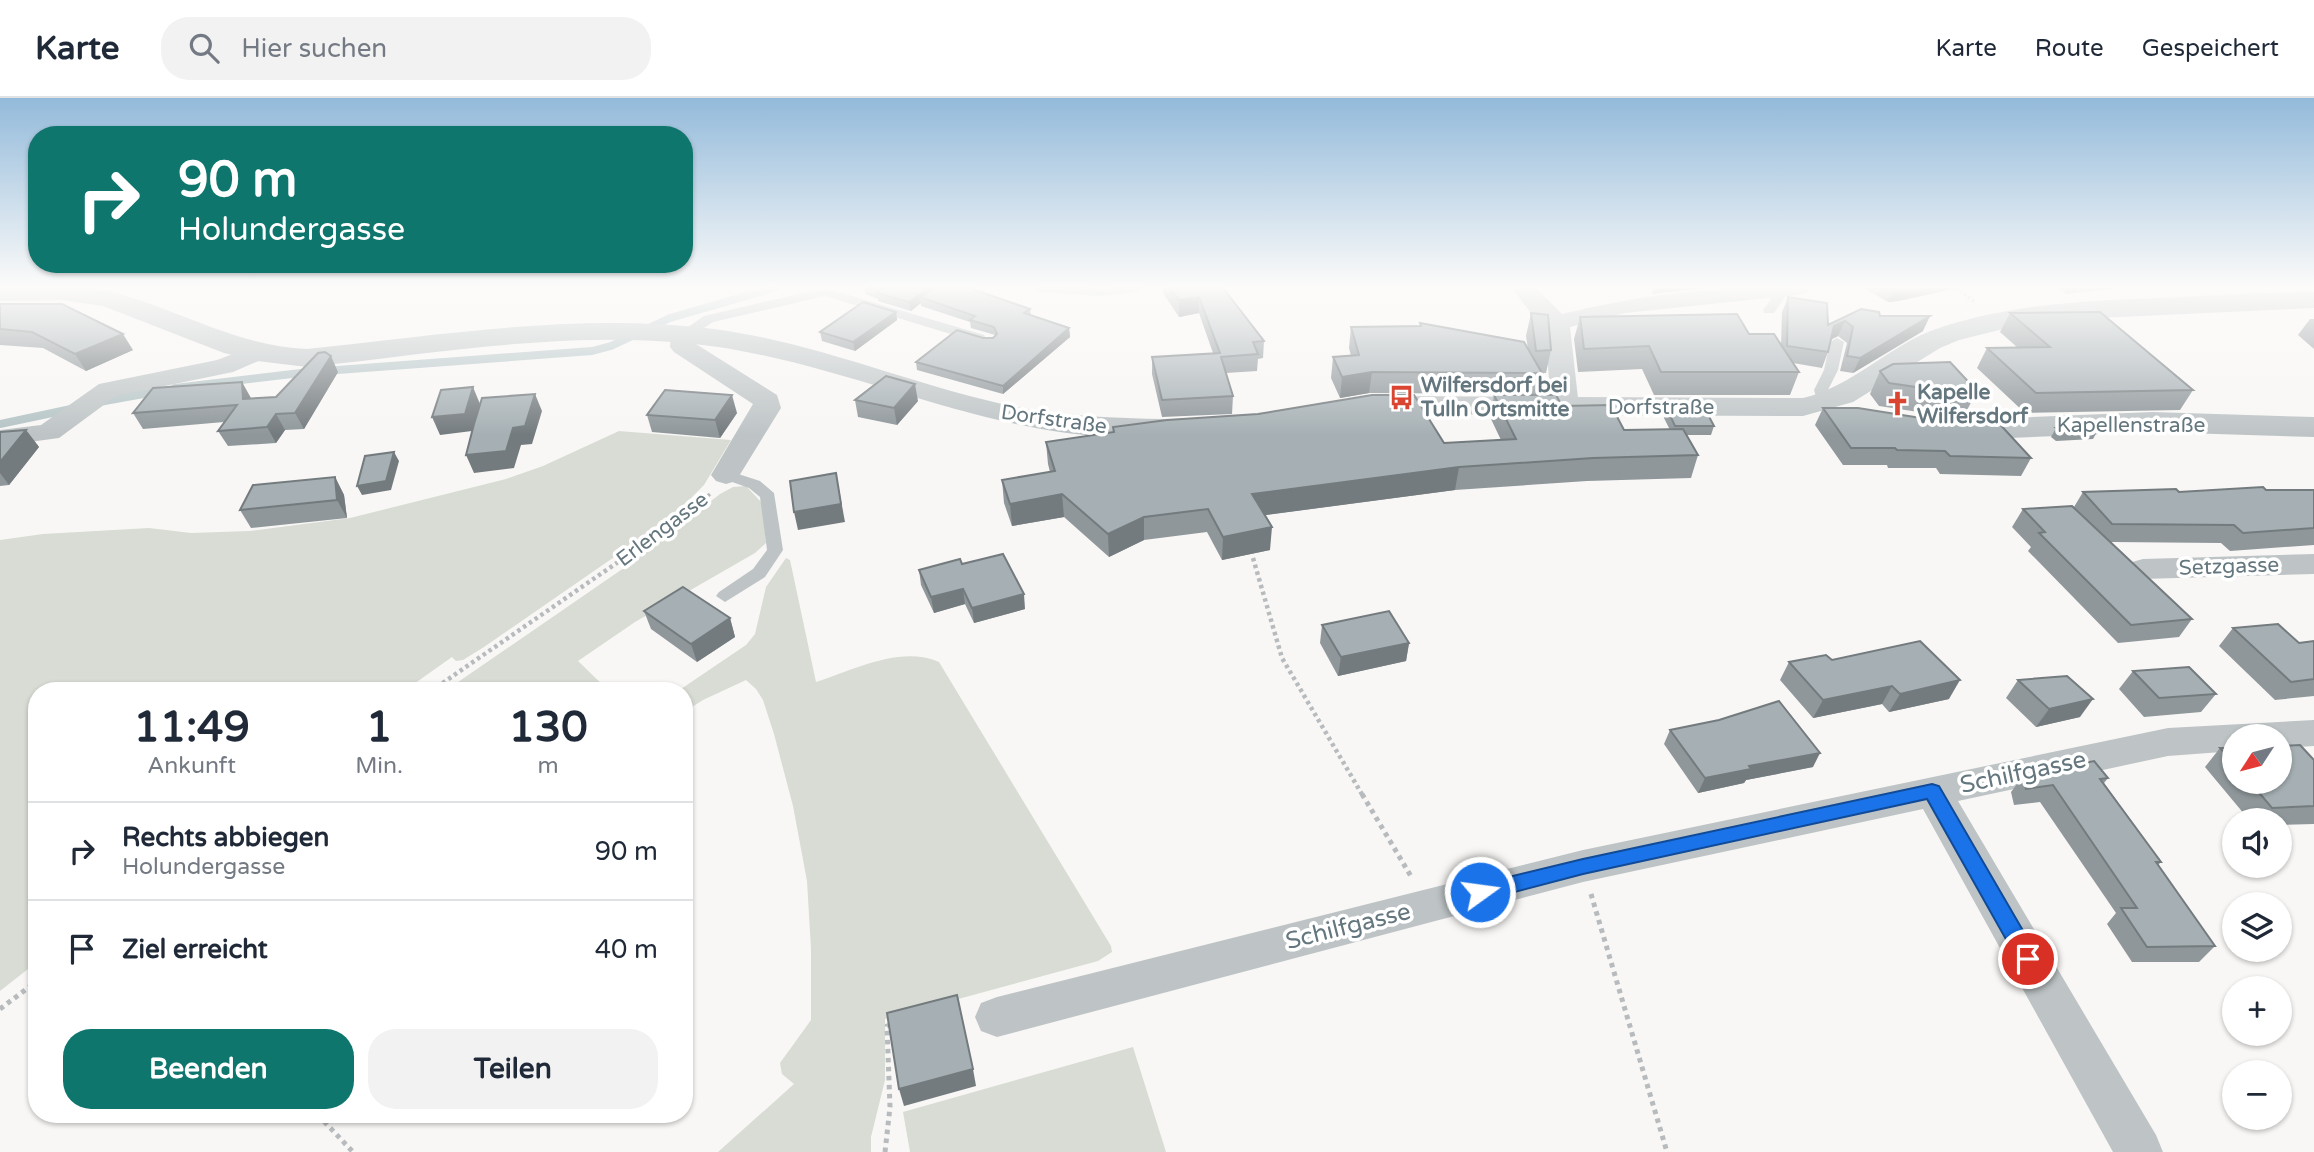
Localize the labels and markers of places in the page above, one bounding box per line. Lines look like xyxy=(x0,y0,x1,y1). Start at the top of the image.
place label: Wilfersdorf bei Tulln Ortsmitte xyxy=(1420,373,1569,422)
place label: Kapelle Wilfersdorf xyxy=(1917,380,2029,429)
bus stop icon: Wilfersdorf bei Tulln Ortsmitte xyxy=(1387,383,1415,411)
church icon: Kapelle Wilfersdorf xyxy=(1883,390,1911,418)
pin xyxy=(1998,929,2058,989)

